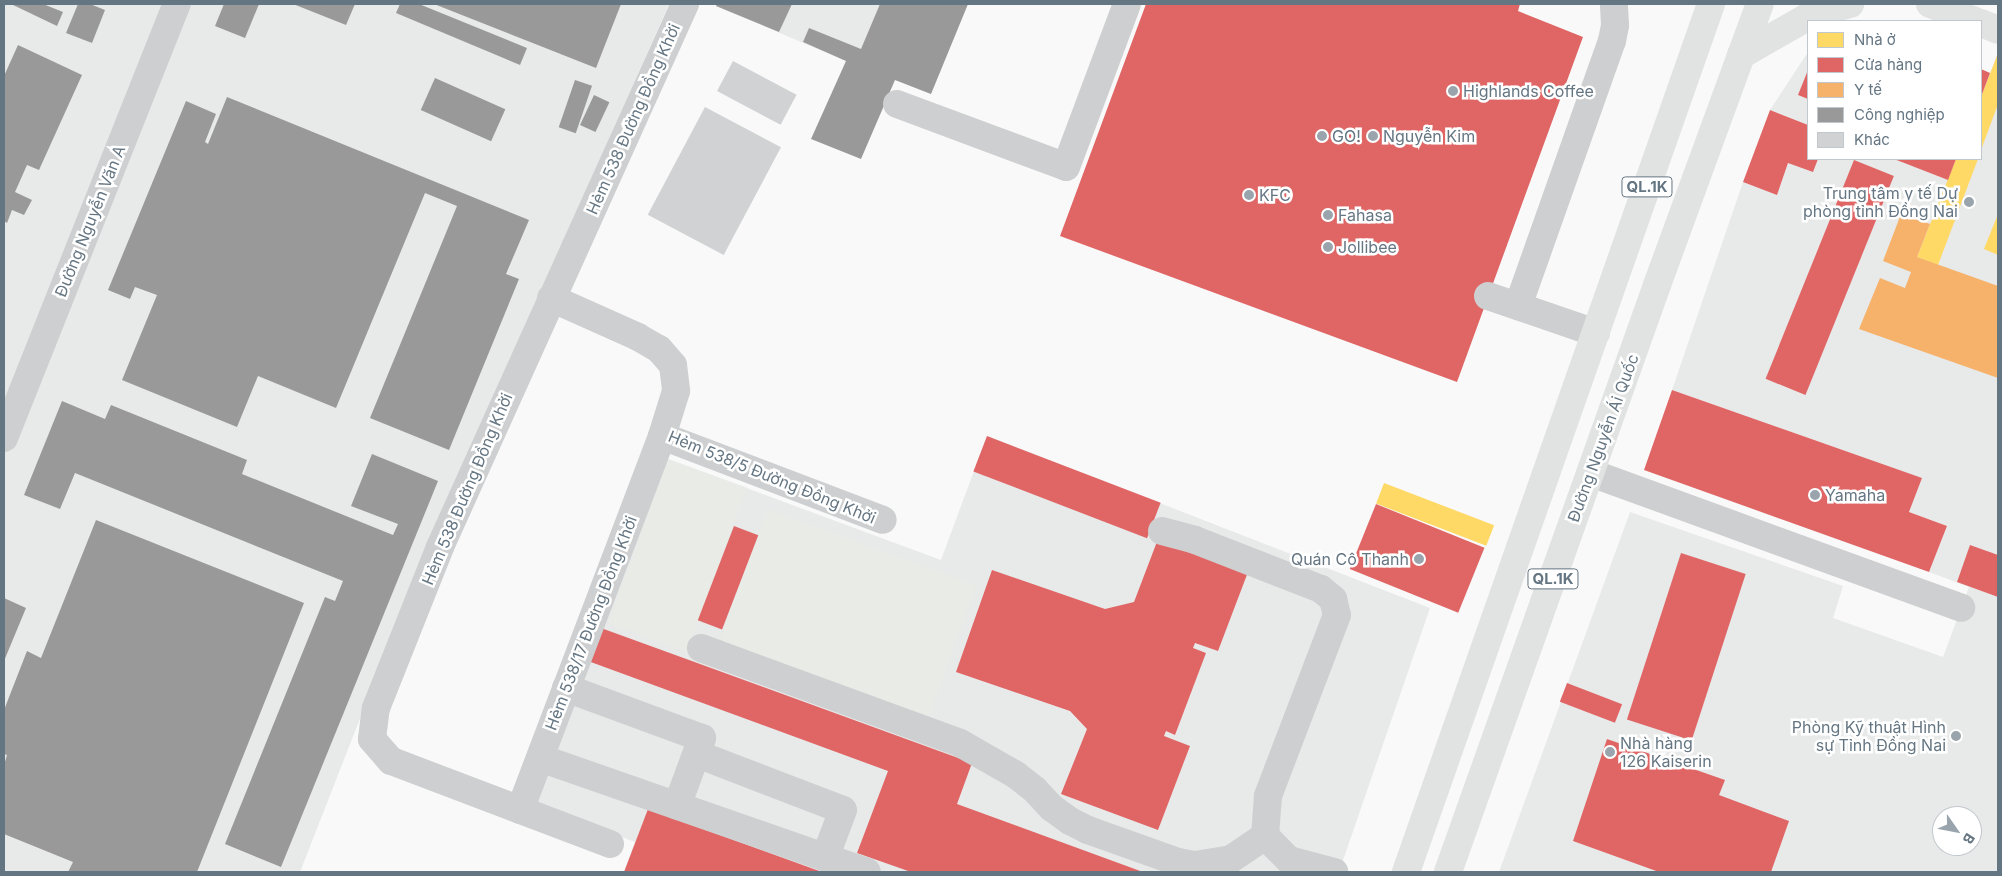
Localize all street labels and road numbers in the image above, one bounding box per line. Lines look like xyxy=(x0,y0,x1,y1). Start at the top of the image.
street label: Hẻm 538 Đường Đồng Khởi xyxy=(582,21,684,217)
street label: Đường Nguyễn Văn A xyxy=(51,142,129,300)
road number: QL.1K xyxy=(1621,174,1673,200)
street label: Đường Nguyễn Ái Quốc xyxy=(1564,351,1642,525)
street label: Hẻm 538 Đường Đồng Khởi xyxy=(418,390,516,588)
street label: Hẻm 538/5 Đường Đồng Khởi xyxy=(665,427,879,527)
street label: Hẻm 538/17 Đường Đồng Khởi xyxy=(541,513,641,733)
road number: QL.1K xyxy=(1527,566,1579,592)

